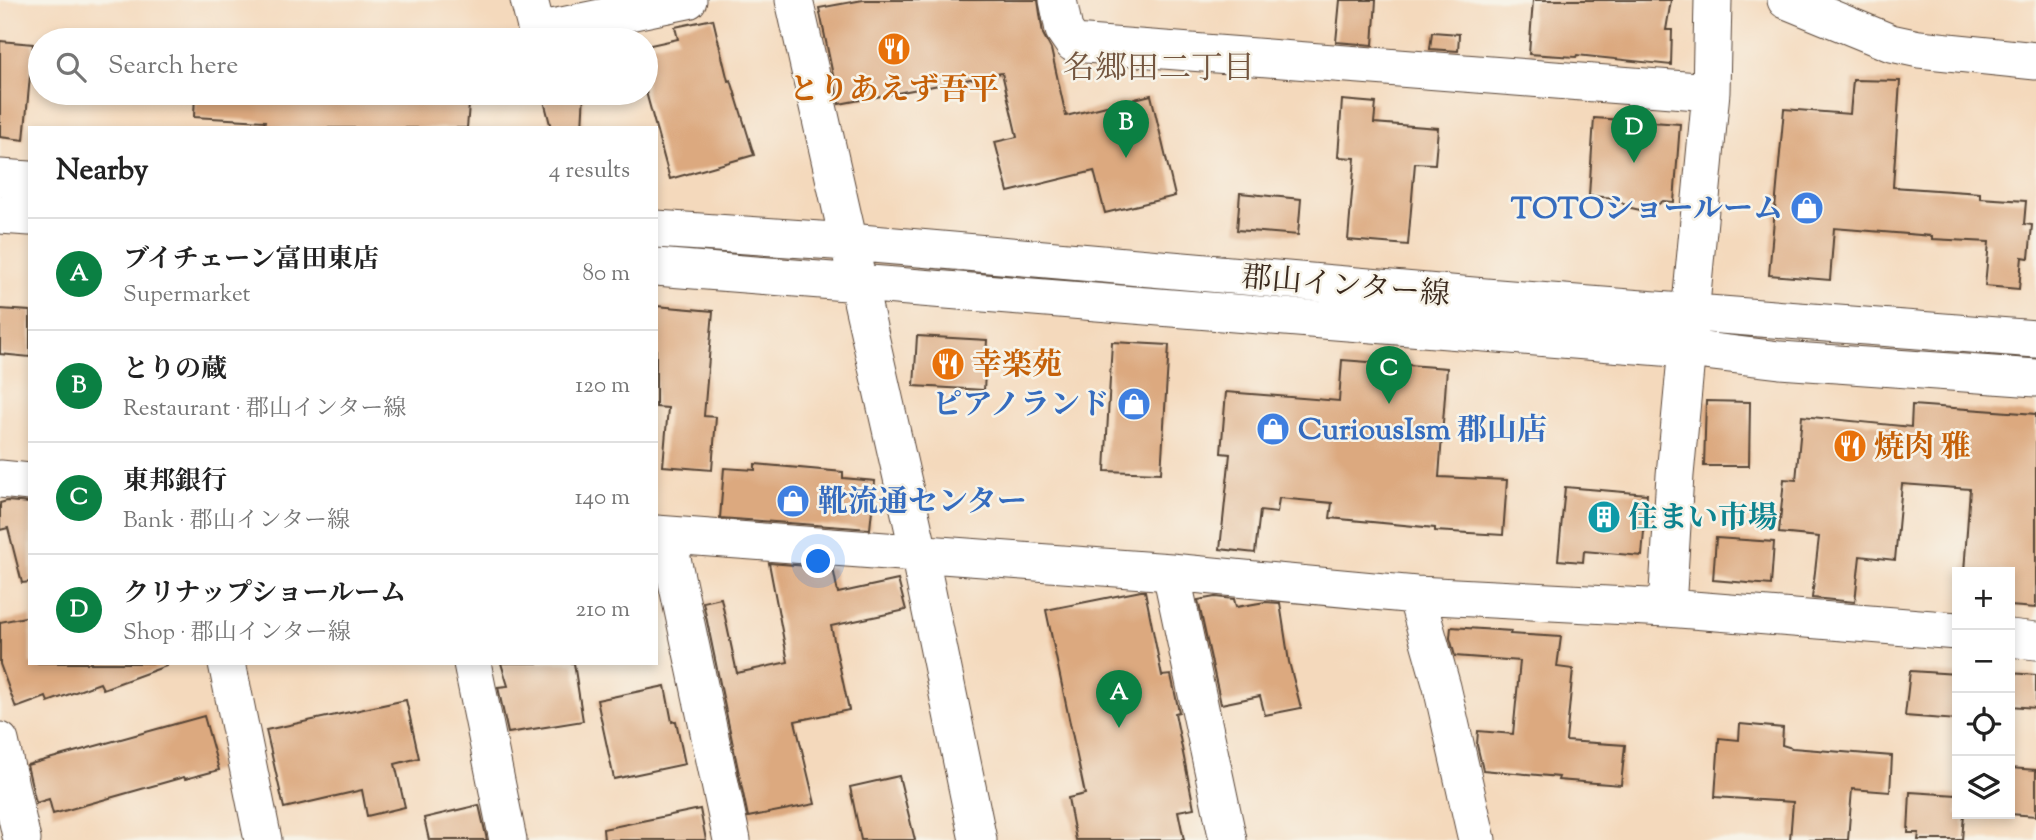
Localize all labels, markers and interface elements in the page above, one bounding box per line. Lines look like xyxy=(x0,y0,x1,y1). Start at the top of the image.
search box xyxy=(28,28,658,105)
restaurant icon: とりあえず吾平 xyxy=(875,30,913,68)
district label: 名郷田二丁目 xyxy=(1063,47,1255,93)
icon: search xyxy=(52,48,90,86)
text: Search here xyxy=(108,48,238,85)
place label: とりあえず吾平 xyxy=(789,70,999,113)
pin: B xyxy=(1103,100,1149,158)
pin: D xyxy=(1611,105,1657,163)
text: Nearby xyxy=(56,150,148,193)
text: 4 results xyxy=(549,155,630,188)
place label: TOTOショールーム xyxy=(1511,189,1783,232)
shop icon: TOTOショールーム xyxy=(1788,189,1826,227)
text: ブイチェーン富田東店 xyxy=(123,242,379,279)
street label: 郡山インター線 xyxy=(1240,257,1452,318)
text: A xyxy=(70,258,88,291)
text: 80 m xyxy=(582,258,630,291)
text: Supermarket xyxy=(123,279,250,312)
restaurant icon: 幸楽苑 xyxy=(929,345,967,383)
place label: 幸楽苑 xyxy=(972,345,1062,388)
pin: C xyxy=(1366,346,1412,404)
text: とりの蔵 xyxy=(123,352,227,389)
text: B xyxy=(72,370,86,403)
text: 120 m xyxy=(575,370,630,403)
place label: ピアノランド xyxy=(932,385,1110,428)
shop icon: ピアノランド xyxy=(1115,385,1153,423)
text: Restaurant · 郡山インター線 xyxy=(123,393,406,426)
shop icon: CuriousIsm 郡山店 xyxy=(1254,410,1292,448)
place label: CuriousIsm 郡山店 xyxy=(1298,410,1547,453)
restaurant icon: 焼肉 雅 xyxy=(1831,427,1869,465)
place label: 焼肉 雅 xyxy=(1874,427,1970,470)
text: 東邦銀行 xyxy=(123,464,227,501)
text: C xyxy=(70,482,88,515)
text: 140 m xyxy=(575,482,630,515)
shop icon: 靴流通センター xyxy=(774,482,812,520)
place label: 靴流通センター xyxy=(818,482,1027,525)
building icon: 住まい市場 xyxy=(1585,498,1623,536)
place label: 住まい市場 xyxy=(1628,498,1778,541)
text: Bank · 郡山インター線 xyxy=(123,505,350,538)
your location xyxy=(801,544,835,578)
map controls xyxy=(1952,567,2015,819)
button: + xyxy=(1952,567,2015,630)
text: クリナップショールーム xyxy=(123,576,406,613)
text: D xyxy=(70,594,88,627)
text: 210 m xyxy=(576,594,630,627)
text: Shop · 郡山インター線 xyxy=(123,617,351,650)
button: − xyxy=(1952,630,2015,693)
pin: A xyxy=(1096,670,1142,728)
button: locate xyxy=(1952,693,2015,756)
button: layers xyxy=(1952,756,2015,819)

